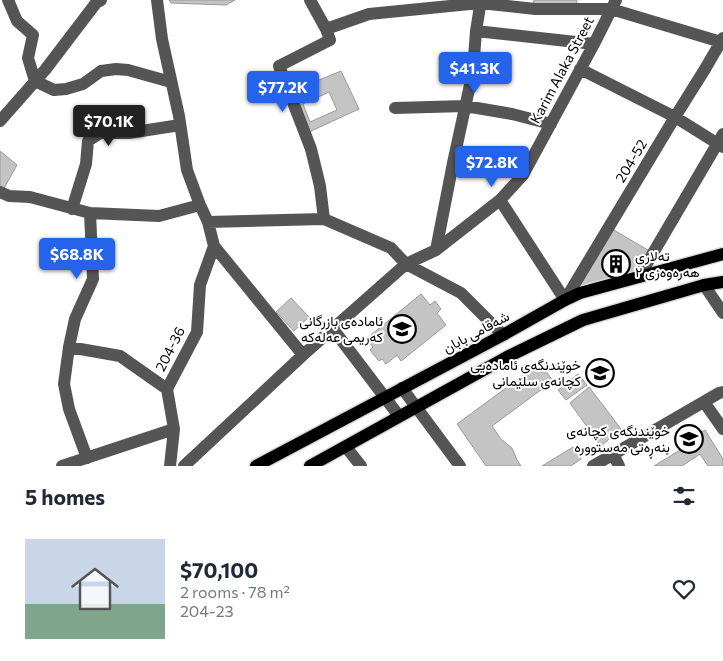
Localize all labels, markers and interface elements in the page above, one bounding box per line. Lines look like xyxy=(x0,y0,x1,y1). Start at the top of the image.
street label: Karim Alaka Street xyxy=(526,13,597,126)
pin: $41.3K xyxy=(434,52,516,94)
text: $41.3K xyxy=(450,58,500,77)
pin: $77.2K xyxy=(242,70,324,113)
text: $77.2K xyxy=(258,77,308,96)
pin: $70.1K xyxy=(68,104,150,147)
text: $70.1K xyxy=(84,111,134,130)
street label: 204-52 xyxy=(611,136,650,185)
pin: $72.8K xyxy=(451,146,533,188)
text: $72.8K xyxy=(466,152,518,171)
pin: $68.8K xyxy=(36,238,118,280)
text: $68.8K xyxy=(50,244,104,263)
place label: تەلاری هەرەوەزی ٢ xyxy=(635,247,700,281)
building icon: تەلاری هەرەوەزی ٢ xyxy=(601,249,631,279)
street label: شەقامی بابان xyxy=(440,307,512,357)
place label: ئامادەی بازرگانی کەریمی عەلەکە xyxy=(299,312,383,346)
school or university icon: ئامادەی بازرگانی کەریمی عەلەکە xyxy=(387,314,417,344)
street label: 204-36 xyxy=(151,324,188,374)
place label: خوێندنگەی ئامادەیی کچانەی سلێمانی xyxy=(470,356,581,391)
school or university icon: خوێندنگەی ئامادەیی کچانەی سلێمانی xyxy=(585,358,615,388)
place label: خوێندنگەی کچانەی بنەڕەتی مەستوورە xyxy=(566,422,670,459)
school or university icon: خوێندنگەی کچانەی بنەڕەتی مەستوورە xyxy=(674,424,704,454)
icon: filters xyxy=(670,482,698,510)
text: 5 homes xyxy=(25,484,105,509)
text: $70,100 xyxy=(180,557,258,582)
icon: home xyxy=(65,559,125,619)
icon: heart xyxy=(670,575,698,603)
text: 2 rooms · 78 m² xyxy=(180,582,290,601)
text: 204-23 xyxy=(180,601,234,620)

